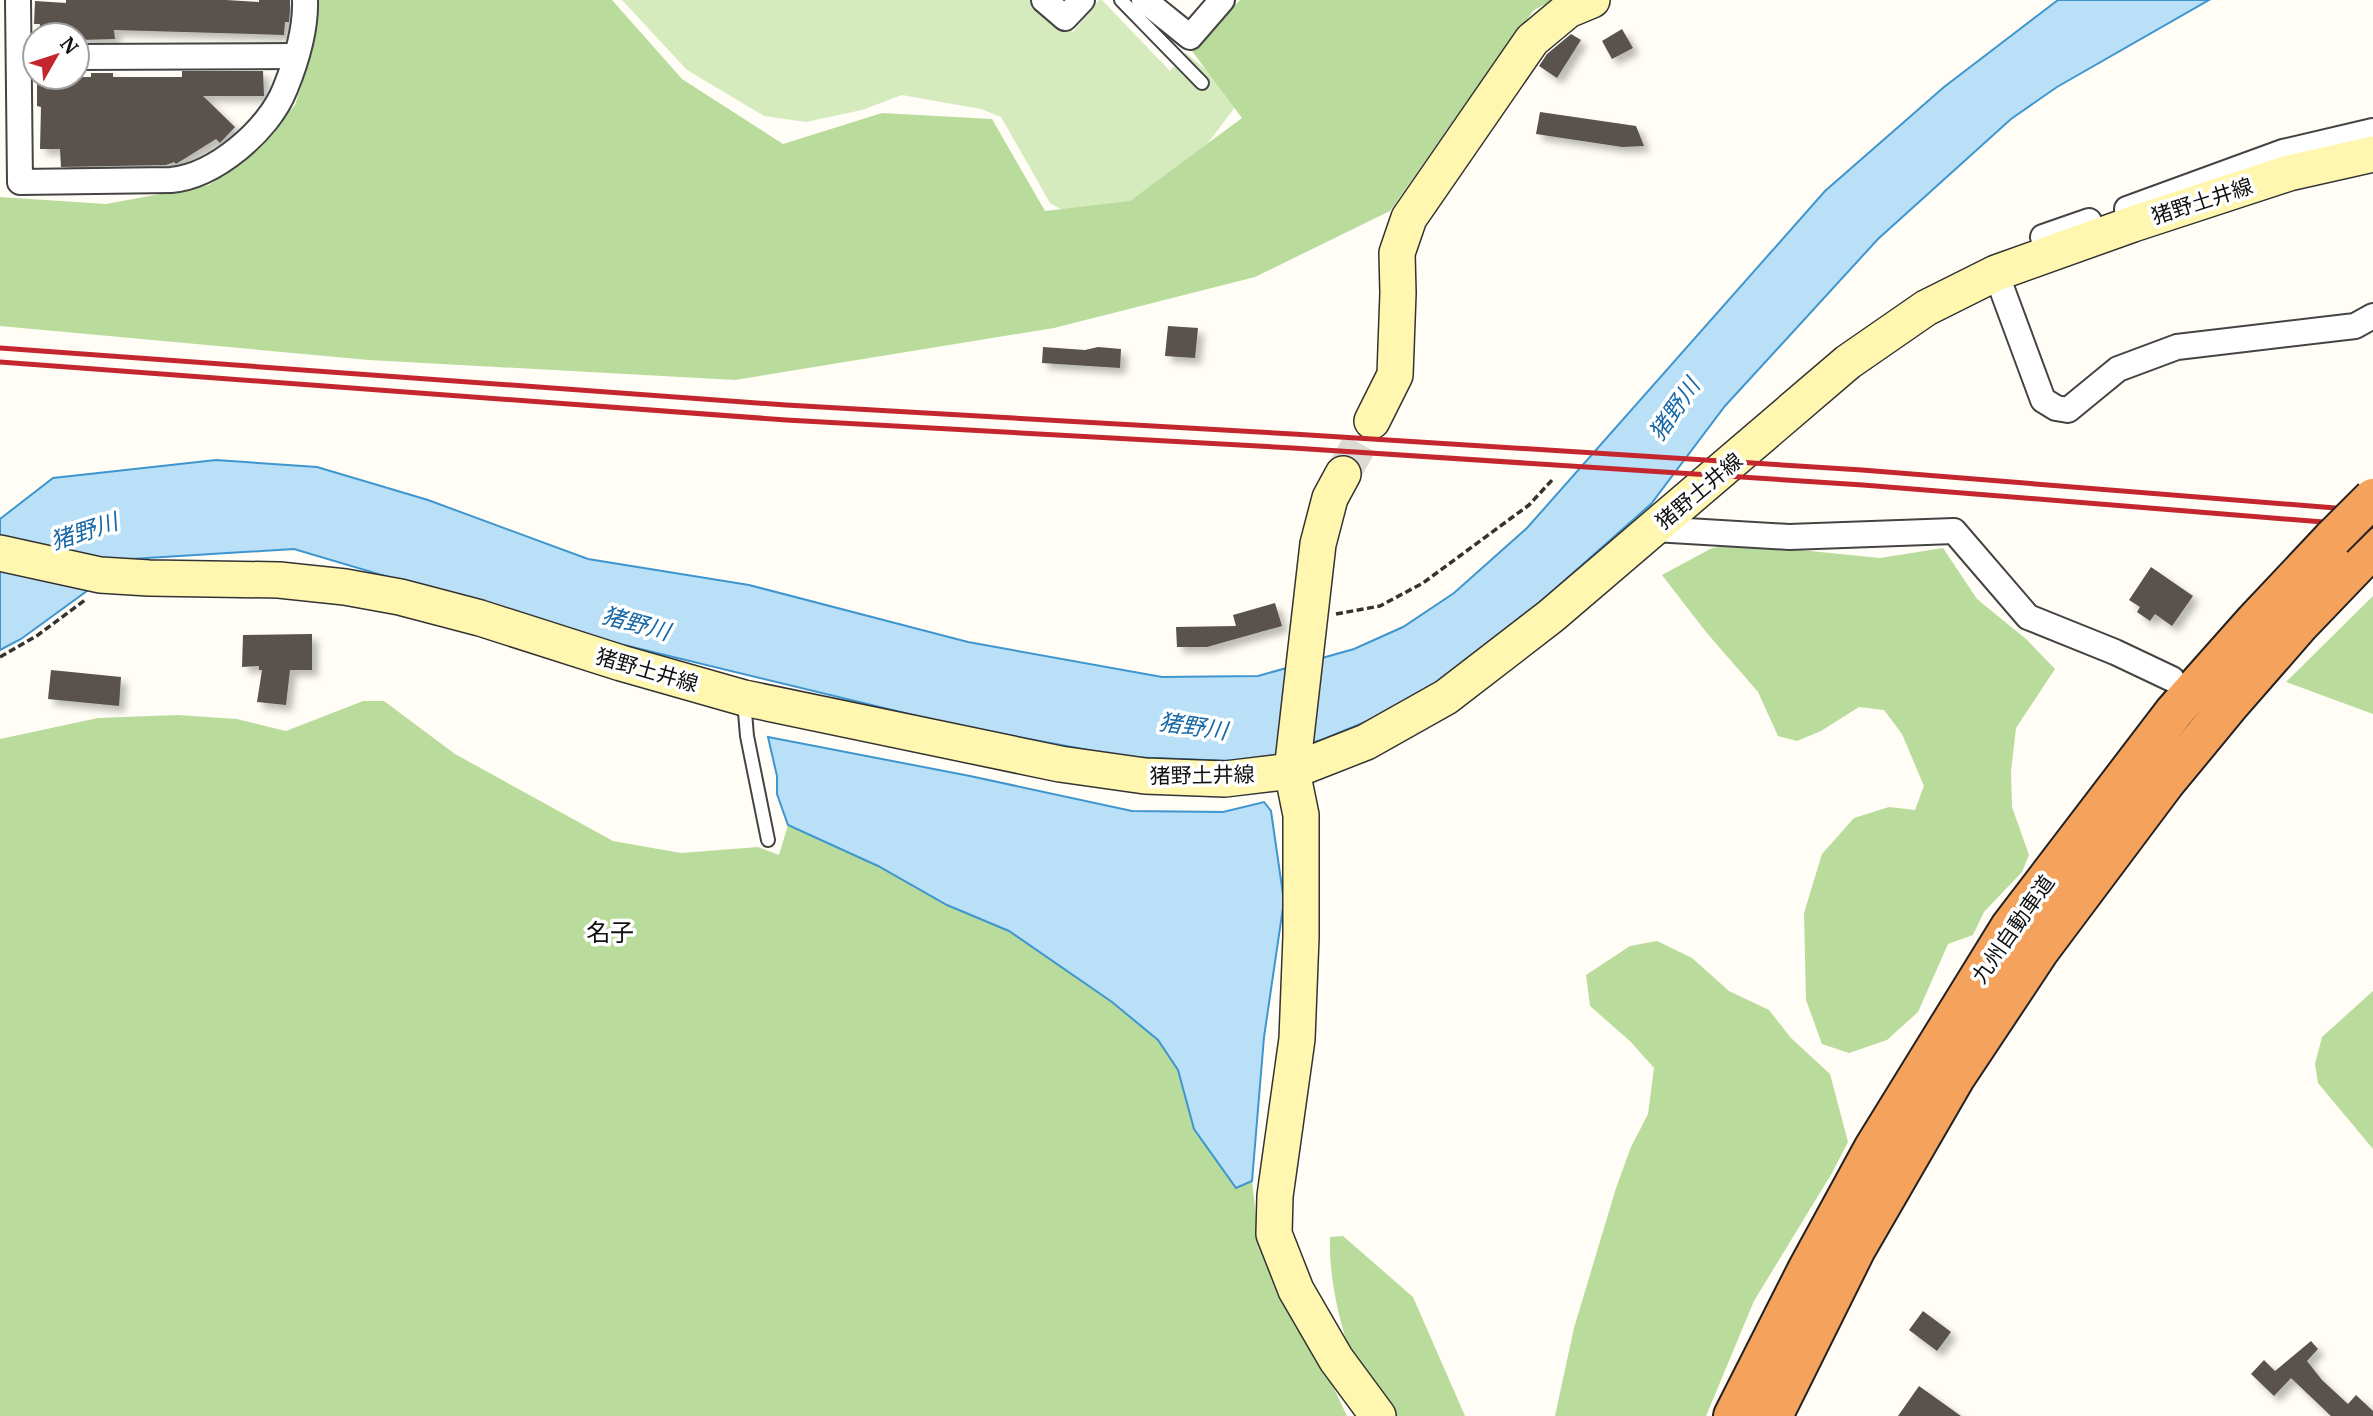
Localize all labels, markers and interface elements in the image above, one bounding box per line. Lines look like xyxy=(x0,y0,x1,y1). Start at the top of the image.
north arrow xyxy=(21,21,91,91)
text: N xyxy=(55,32,83,59)
street label: 猪野土井線 xyxy=(2148,172,2256,230)
water label: 猪野川 xyxy=(1642,370,1707,446)
street label: 猪野土井線 xyxy=(1650,447,1748,535)
water label: 猪野川 xyxy=(47,506,124,555)
water label: 猪野川 xyxy=(599,600,676,647)
street label: 猪野土井線 xyxy=(593,643,701,697)
water label: 猪野川 xyxy=(1157,707,1232,746)
street label: 猪野土井線 xyxy=(1149,761,1255,789)
street label: 九州自動車道 xyxy=(1966,870,2060,988)
district label: 名子 xyxy=(586,917,634,948)

